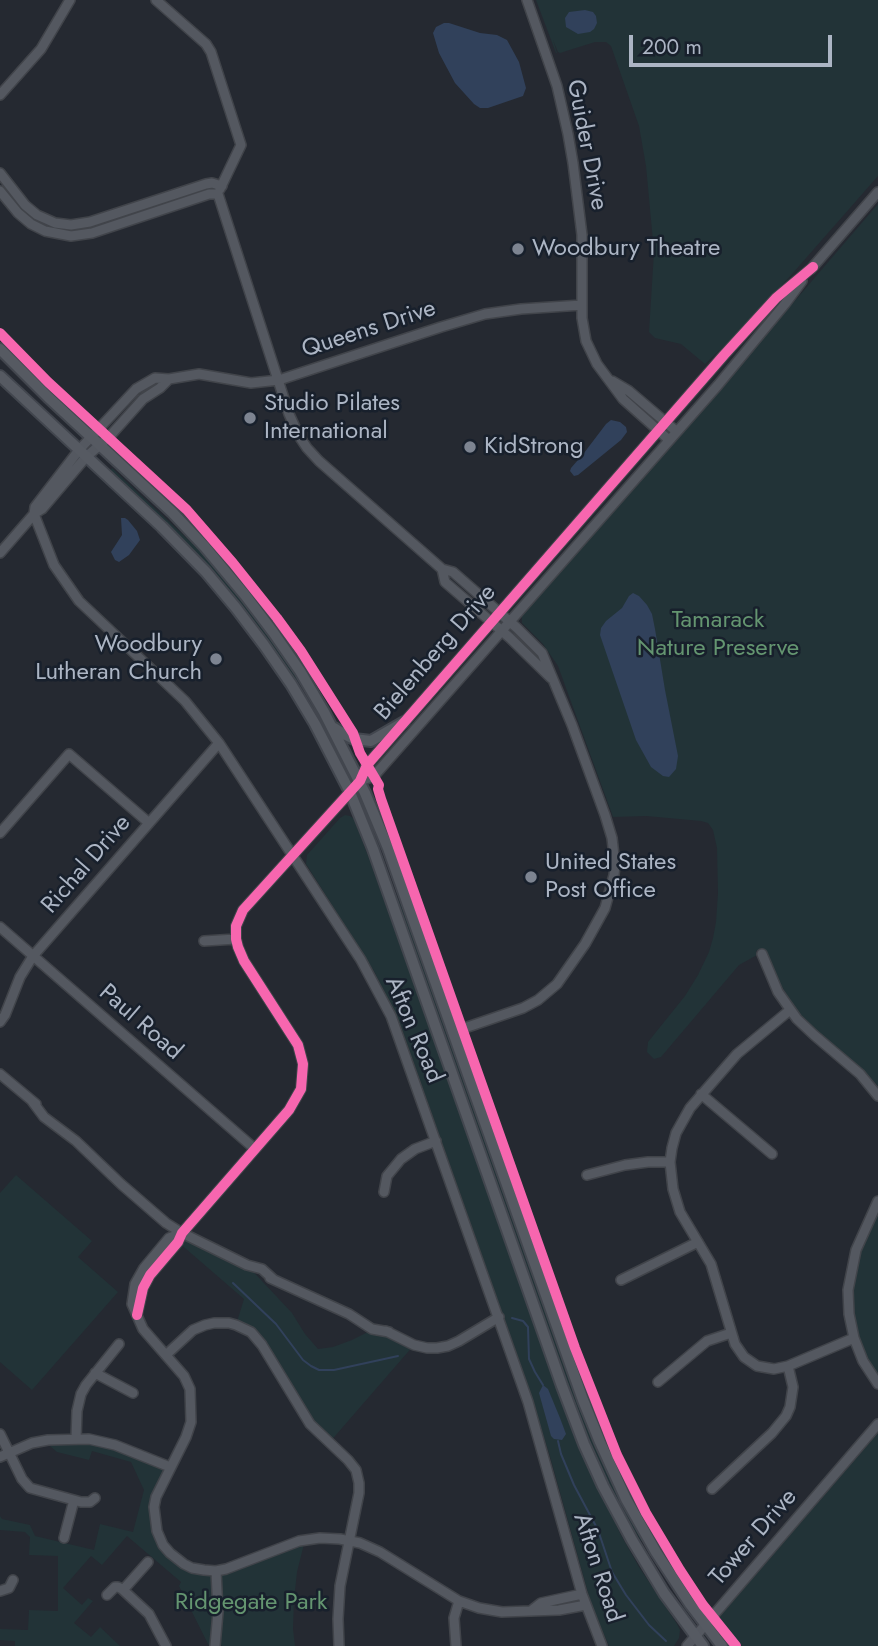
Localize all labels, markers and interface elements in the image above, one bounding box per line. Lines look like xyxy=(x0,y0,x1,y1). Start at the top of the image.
scale bar xyxy=(633,21,836,65)
text: 200 m xyxy=(642,32,702,62)
street label: Guider Drive xyxy=(559,77,613,213)
place label: Woodbury Theatre xyxy=(532,235,720,263)
marker: Woodbury Theatre xyxy=(510,241,526,257)
street label: Queens Drive xyxy=(298,295,440,365)
place label: Studio Pilates International xyxy=(264,390,400,446)
marker: Studio Pilates International xyxy=(242,410,258,426)
place label: KidStrong xyxy=(484,433,584,461)
marker: KidStrong xyxy=(462,439,478,455)
street label: Bielenberg Drive xyxy=(369,579,503,727)
park label: Tamarack Nature Preserve xyxy=(637,607,799,663)
place label: Woodbury Lutheran Church xyxy=(35,631,202,687)
marker: Woodbury Lutheran Church xyxy=(208,651,224,667)
street label: Richal Drive xyxy=(36,810,138,920)
place label: United States Post Office xyxy=(545,849,676,905)
marker: United States Post Office xyxy=(523,869,539,885)
street label: Afton Road xyxy=(378,972,448,1088)
street label: Paul Road xyxy=(92,979,188,1067)
street label: Tower Drive xyxy=(704,1484,804,1592)
street label: Afton Road xyxy=(566,1510,628,1626)
park label: Ridgegate Park xyxy=(175,1589,327,1617)

